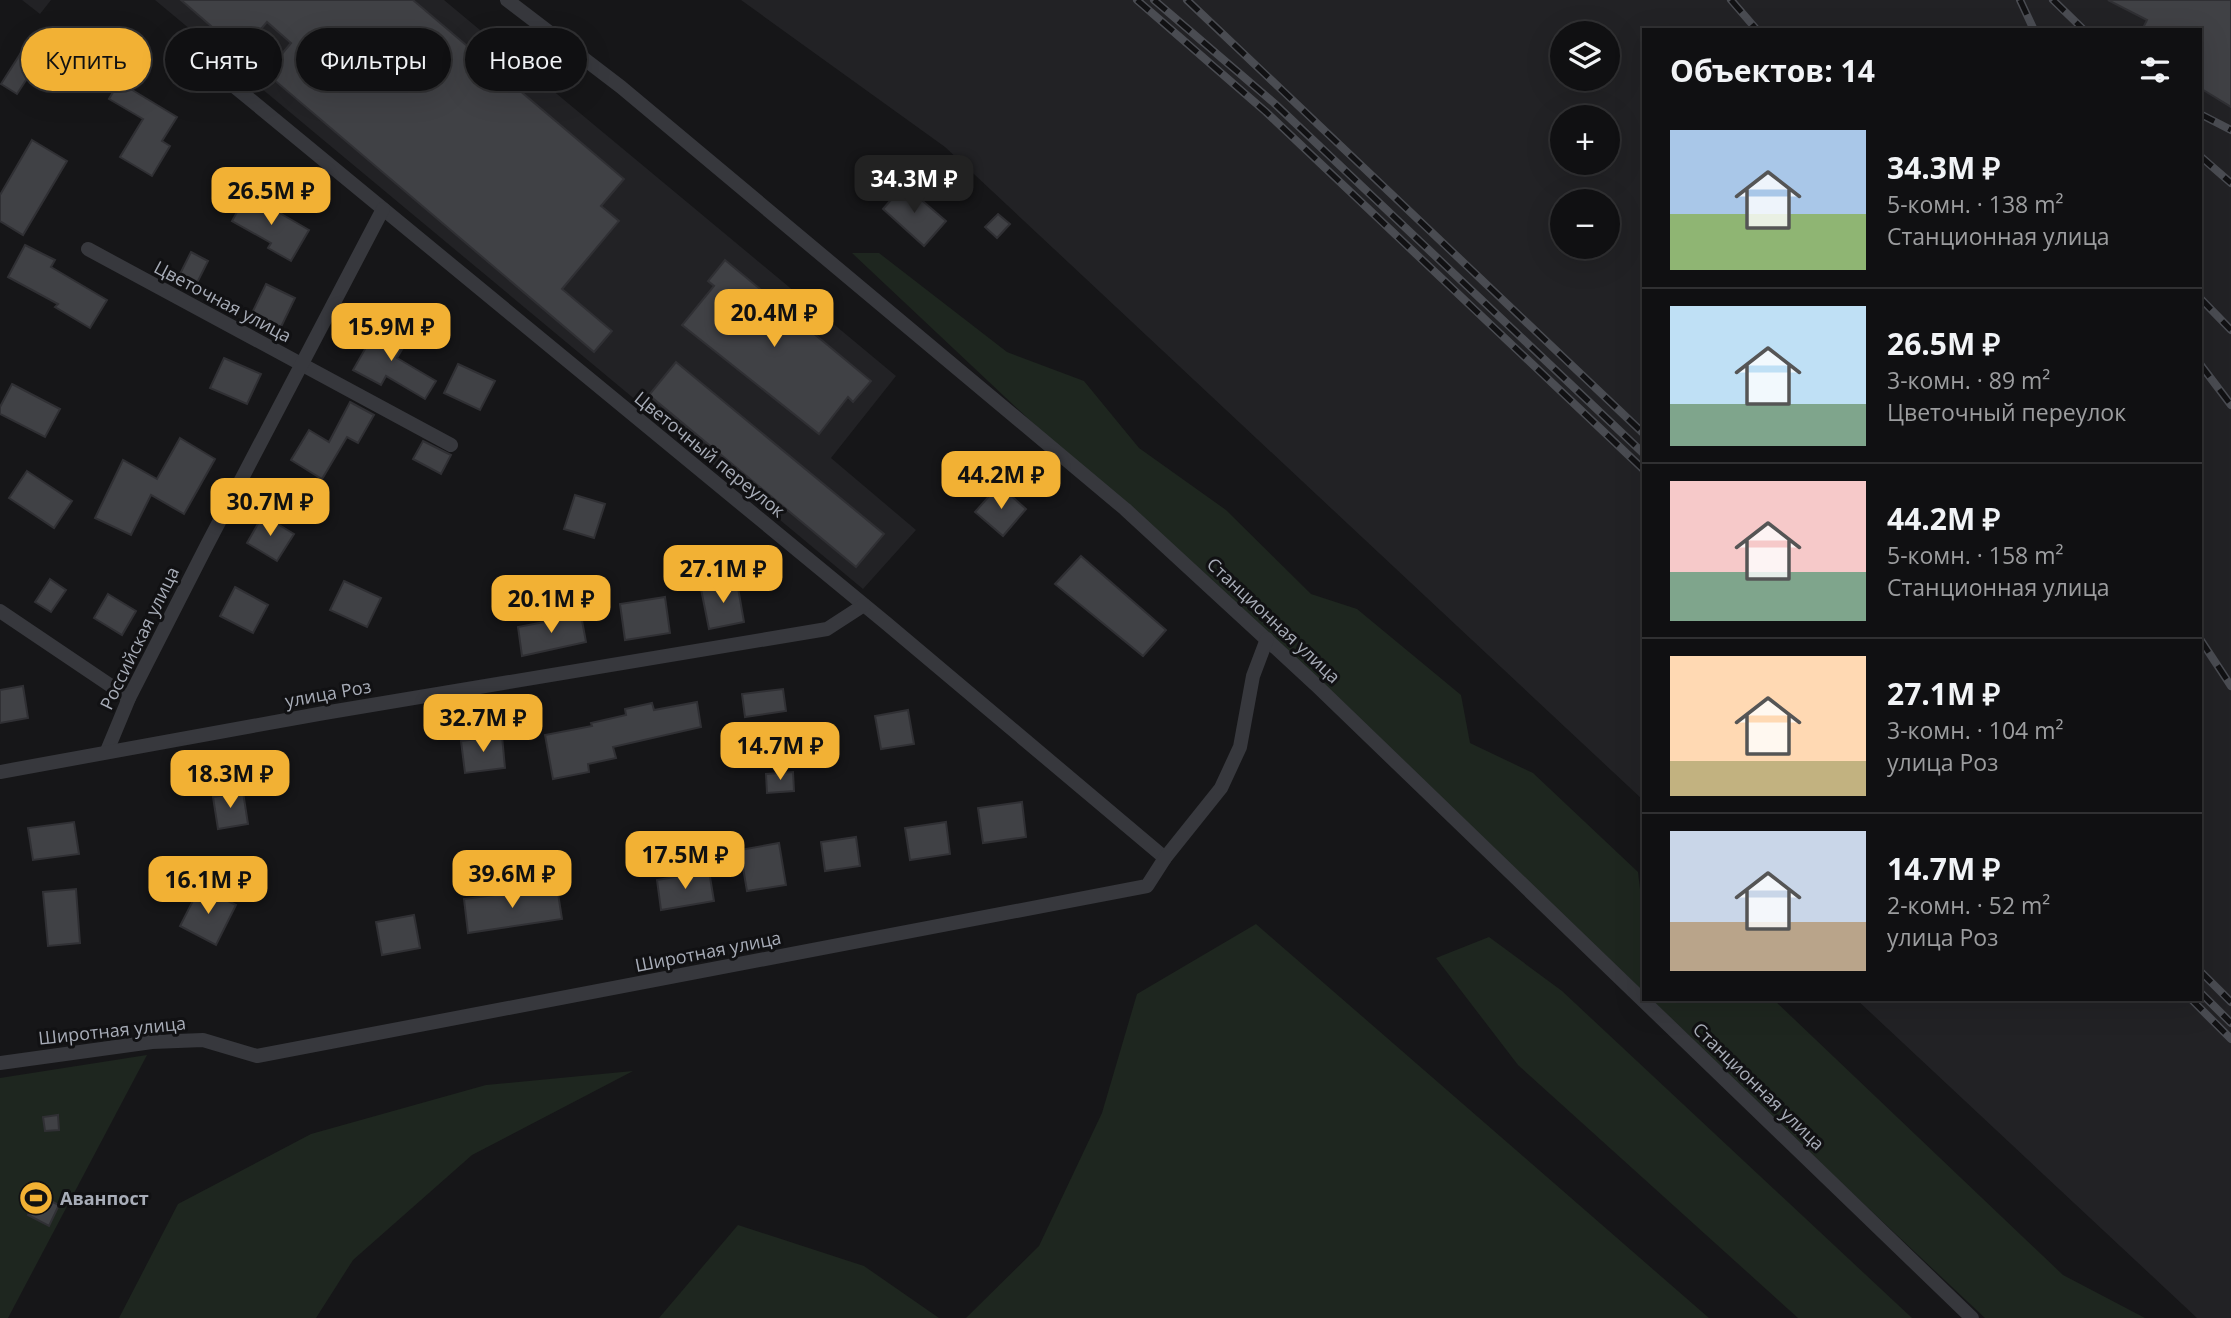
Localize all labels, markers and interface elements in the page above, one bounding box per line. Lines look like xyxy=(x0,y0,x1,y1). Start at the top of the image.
map controls xyxy=(1550,21,1620,259)
button: layers xyxy=(1550,21,1620,91)
chip: Купить xyxy=(21,28,151,91)
chip: Снять xyxy=(165,28,282,91)
chip: Фильтры xyxy=(296,28,451,91)
chip: Новое xyxy=(465,28,587,91)
text: Объектов: 14 xyxy=(1670,50,1875,91)
icon: filters xyxy=(2136,51,2174,89)
button: + xyxy=(1550,105,1620,175)
text: 34.3M ₽ xyxy=(1887,147,2001,188)
pin: 34.3M ₽ xyxy=(849,156,979,215)
icon: home xyxy=(1726,158,1810,242)
text: 34.3M ₽ xyxy=(870,162,958,194)
pin: 26.5M ₽ xyxy=(206,168,336,227)
text: 26.5M ₽ xyxy=(227,174,315,206)
text: 5-комн. · 138 m² xyxy=(1887,188,2063,220)
button: − xyxy=(1550,189,1620,259)
text: Станционная улица xyxy=(1887,220,2110,252)
street label: Цветочная улица xyxy=(150,255,296,347)
pin: 20.4M ₽ xyxy=(709,290,839,349)
text: 20.4M ₽ xyxy=(730,296,818,328)
pin: 15.9M ₽ xyxy=(326,304,456,363)
text: 15.9M ₽ xyxy=(347,310,435,342)
text: 26.5M ₽ xyxy=(1887,323,2001,364)
icon: home xyxy=(1726,334,1810,418)
text: 3-комн. · 89 m² xyxy=(1887,364,2050,396)
street label: Цветочный переулок xyxy=(630,386,791,523)
text: Цветочный переулок xyxy=(1887,396,2126,428)
pin: 44.2M ₽ xyxy=(936,452,1066,511)
text: 44.2M ₽ xyxy=(957,458,1045,490)
pin: 30.7M ₽ xyxy=(205,478,335,538)
text: 30.7M ₽ xyxy=(226,485,314,517)
text: 44.2M ₽ xyxy=(1887,498,2001,539)
icon: home xyxy=(1726,509,1810,593)
text: 5-комн. · 158 m² xyxy=(1887,539,2063,571)
pin: 27.1M ₽ xyxy=(658,546,788,605)
text: 27.1M ₽ xyxy=(679,552,767,584)
street label: Станционная улица xyxy=(1202,552,1346,688)
street label: Российская улица xyxy=(94,562,184,714)
text: Станционная улица xyxy=(1887,571,2110,603)
pin: 20.1M ₽ xyxy=(486,576,616,635)
text: 20.1M ₽ xyxy=(507,582,595,614)
text: 27.1M ₽ xyxy=(1887,673,2001,714)
street label: улица Роз xyxy=(283,674,373,712)
icon: home xyxy=(1726,684,1810,768)
pin: 32.7M ₽ xyxy=(418,694,548,754)
text: 32.7M ₽ xyxy=(439,701,527,733)
text: 3-комн. · 104 m² xyxy=(1887,714,2063,746)
pin: 14.7M ₽ xyxy=(715,722,845,782)
text: 14.7M ₽ xyxy=(736,729,824,761)
text: улица Роз xyxy=(1887,746,1998,778)
pin: 18.3M ₽ xyxy=(165,750,295,810)
text: 18.3M ₽ xyxy=(186,757,274,789)
pin: 17.5M ₽ xyxy=(620,832,750,891)
text: 17.5M ₽ xyxy=(641,838,729,870)
text: 14.7M ₽ xyxy=(1887,848,2001,889)
pin: 39.6M ₽ xyxy=(447,850,577,910)
pin: 16.1M ₽ xyxy=(143,856,273,916)
text: 39.6M ₽ xyxy=(468,857,556,889)
icon: home xyxy=(1726,859,1810,943)
text: 16.1M ₽ xyxy=(164,863,252,895)
text: 2-комн. · 52 m² xyxy=(1887,889,2050,921)
text: улица Роз xyxy=(1887,921,1998,953)
street label: Широтная улица xyxy=(633,925,783,977)
street label: Широтная улица xyxy=(37,1010,187,1050)
street label: Станционная улица xyxy=(1688,1017,1830,1155)
sports icon: Аванпост xyxy=(17,1179,55,1217)
place label: Аванпост xyxy=(60,1186,149,1210)

